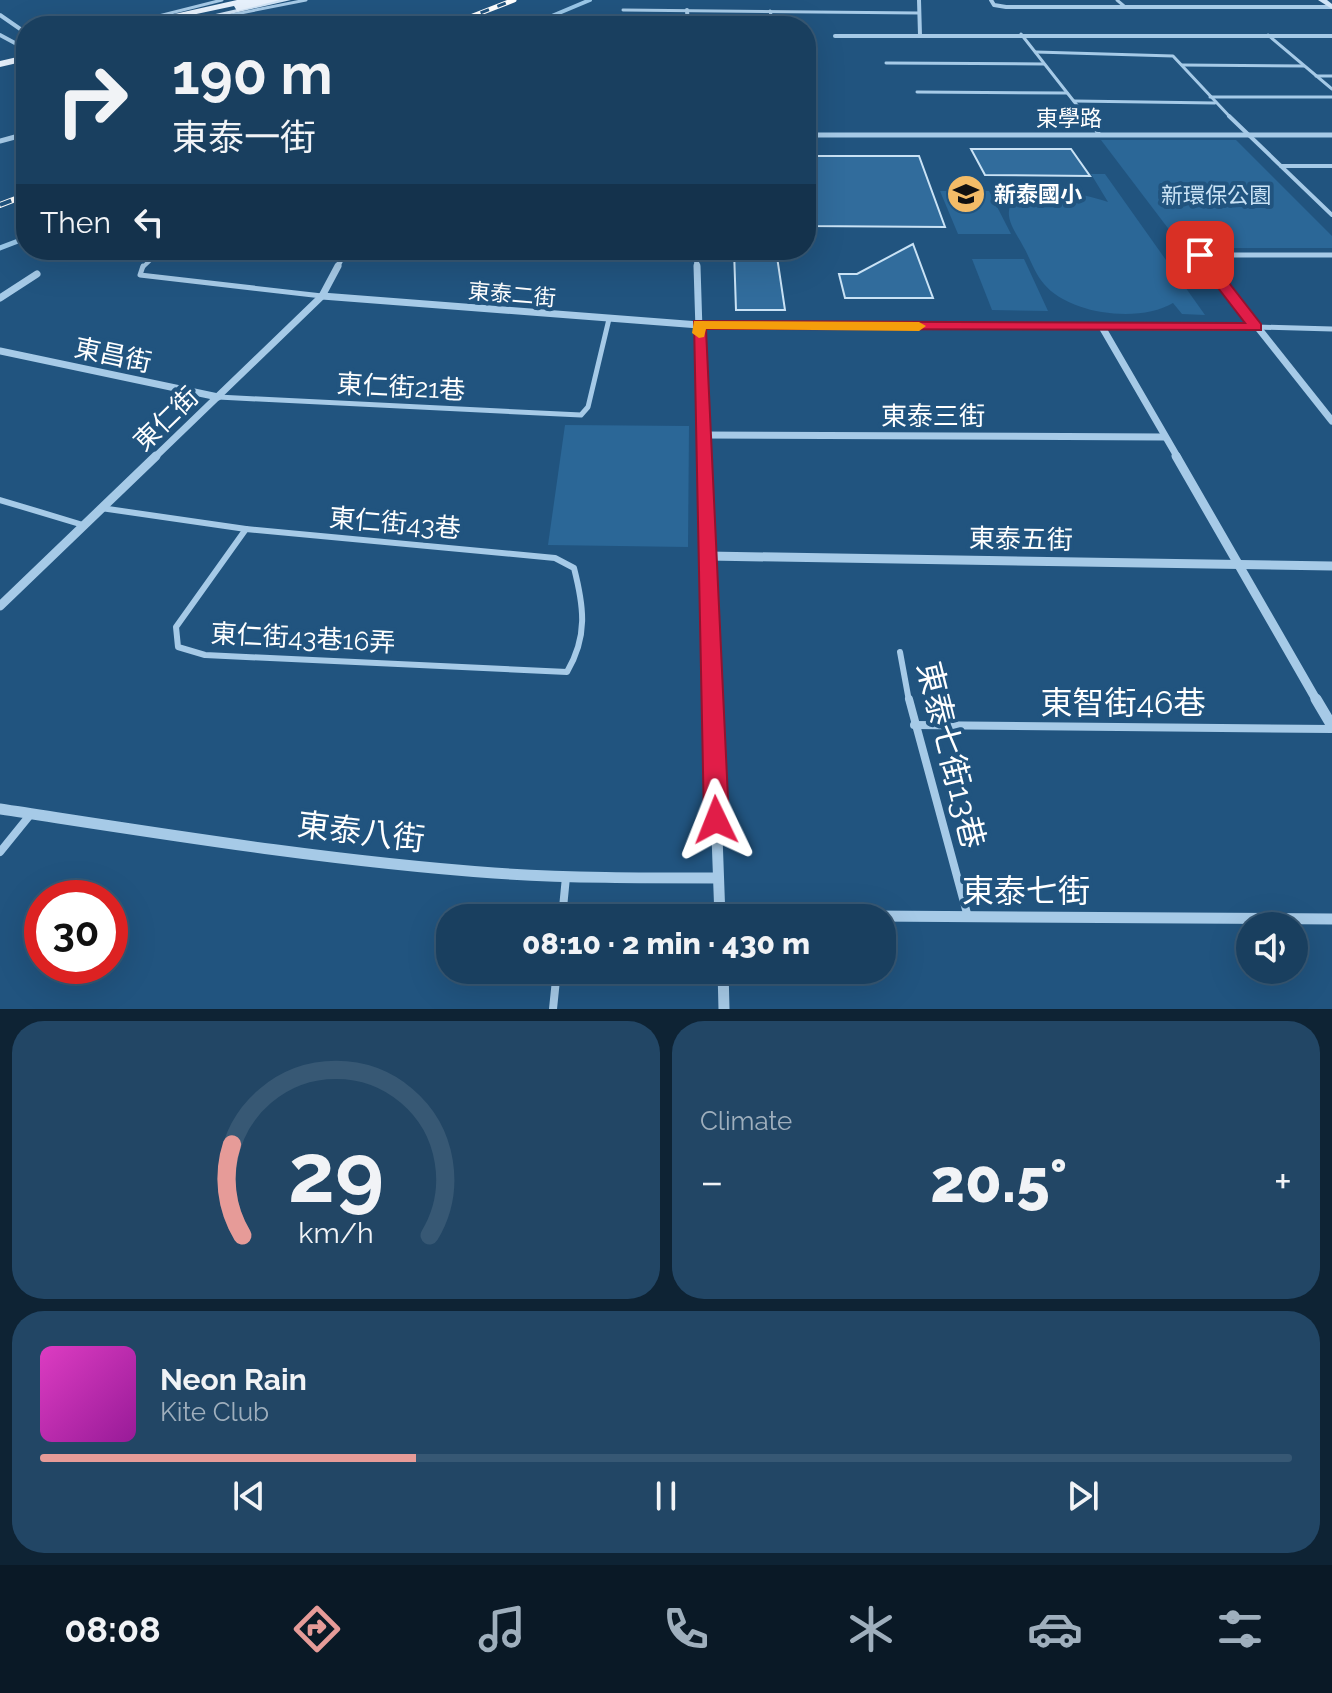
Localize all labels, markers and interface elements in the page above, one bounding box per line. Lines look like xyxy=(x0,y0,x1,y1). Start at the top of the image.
text: 190 m xyxy=(172,41,333,107)
icon: right xyxy=(40,48,144,152)
street label: 東學路 xyxy=(1036,105,1102,131)
text: 東泰一街 xyxy=(172,116,316,158)
school or university icon: 新泰國小 xyxy=(945,173,987,215)
place label: 新泰國小 xyxy=(994,181,1082,207)
park label: 新環保公園 xyxy=(1161,182,1271,208)
icon: left xyxy=(127,200,171,244)
text: Then xyxy=(40,205,111,240)
pin xyxy=(1166,221,1234,289)
icon: arrive xyxy=(1178,233,1222,277)
street label: 東泰二街 xyxy=(467,277,557,311)
street label: 東昌街 xyxy=(72,332,154,378)
street label: 東仁街21巷 xyxy=(336,369,466,405)
street label: 東仁街 xyxy=(128,381,204,457)
street label: 東泰三街 xyxy=(881,401,985,431)
street label: 東仁街43巷 xyxy=(328,502,462,544)
street label: 東泰五街 xyxy=(969,523,1073,555)
street label: 東仁街43巷16弄 xyxy=(210,618,396,658)
street label: 東泰七街13巷 xyxy=(910,658,993,852)
street label: 東智街46巷 xyxy=(1041,684,1205,721)
position arrow xyxy=(674,778,758,862)
street label: 東泰八街 xyxy=(295,805,427,858)
street label: 東泰七街 xyxy=(962,872,1090,909)
speed limit sign: 30 xyxy=(24,880,128,984)
map controls xyxy=(1236,912,1308,984)
button: sound xyxy=(1236,912,1308,984)
text: 08:10 · 2 min · 430 m xyxy=(522,926,810,961)
text: Climate xyxy=(700,1106,792,1136)
text: 29 xyxy=(288,1124,384,1221)
text: 20.5° xyxy=(930,1146,1067,1216)
text: − xyxy=(700,1156,724,1207)
text: + xyxy=(1274,1156,1292,1207)
text: km/h xyxy=(298,1216,374,1250)
text: Neon Rain xyxy=(160,1362,307,1397)
text: Kite Club xyxy=(160,1397,269,1427)
icon: previous xyxy=(227,1474,271,1518)
icon: pause xyxy=(644,1474,688,1518)
icon: next xyxy=(1061,1474,1105,1518)
icon: directions xyxy=(289,1601,345,1657)
icon: music xyxy=(474,1601,530,1657)
icon: phone xyxy=(658,1601,714,1657)
icon: climate xyxy=(843,1601,899,1657)
icon: car xyxy=(1027,1601,1083,1657)
icon: filters xyxy=(1212,1601,1268,1657)
text: 08:08 xyxy=(64,1608,161,1650)

